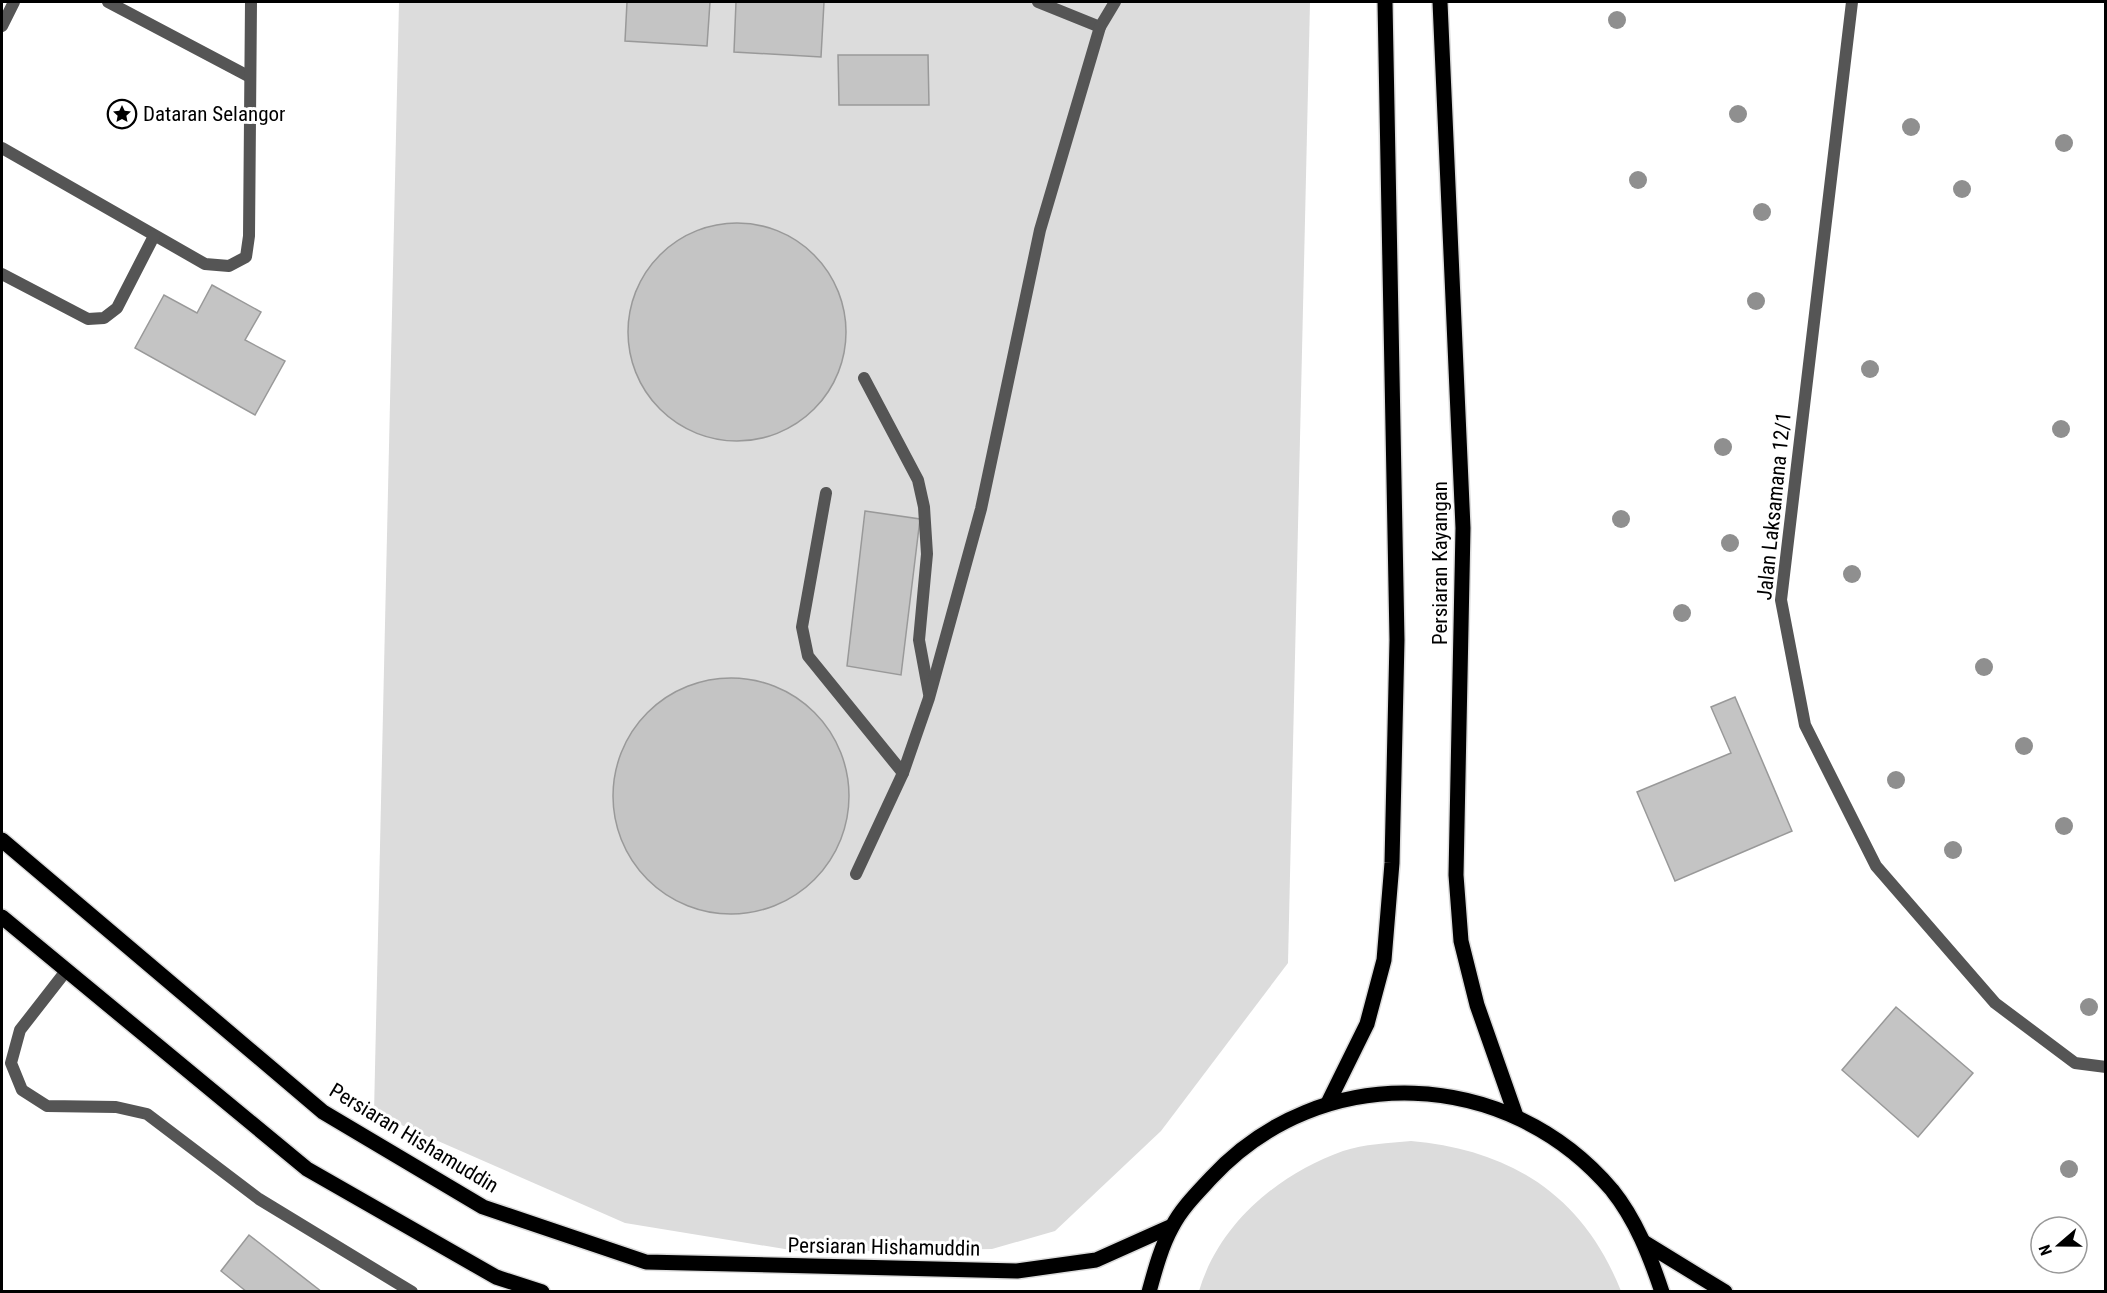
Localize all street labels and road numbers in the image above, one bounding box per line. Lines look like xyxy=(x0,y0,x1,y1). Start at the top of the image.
street label: Jalan Laksamana 12/1 xyxy=(1752,411,1796,601)
street label: Persiaran Kayangan xyxy=(1428,481,1452,645)
street label: Persiaran Hishamuddin xyxy=(325,1078,503,1198)
street label: Persiaran Hishamuddin xyxy=(787,1233,981,1261)

